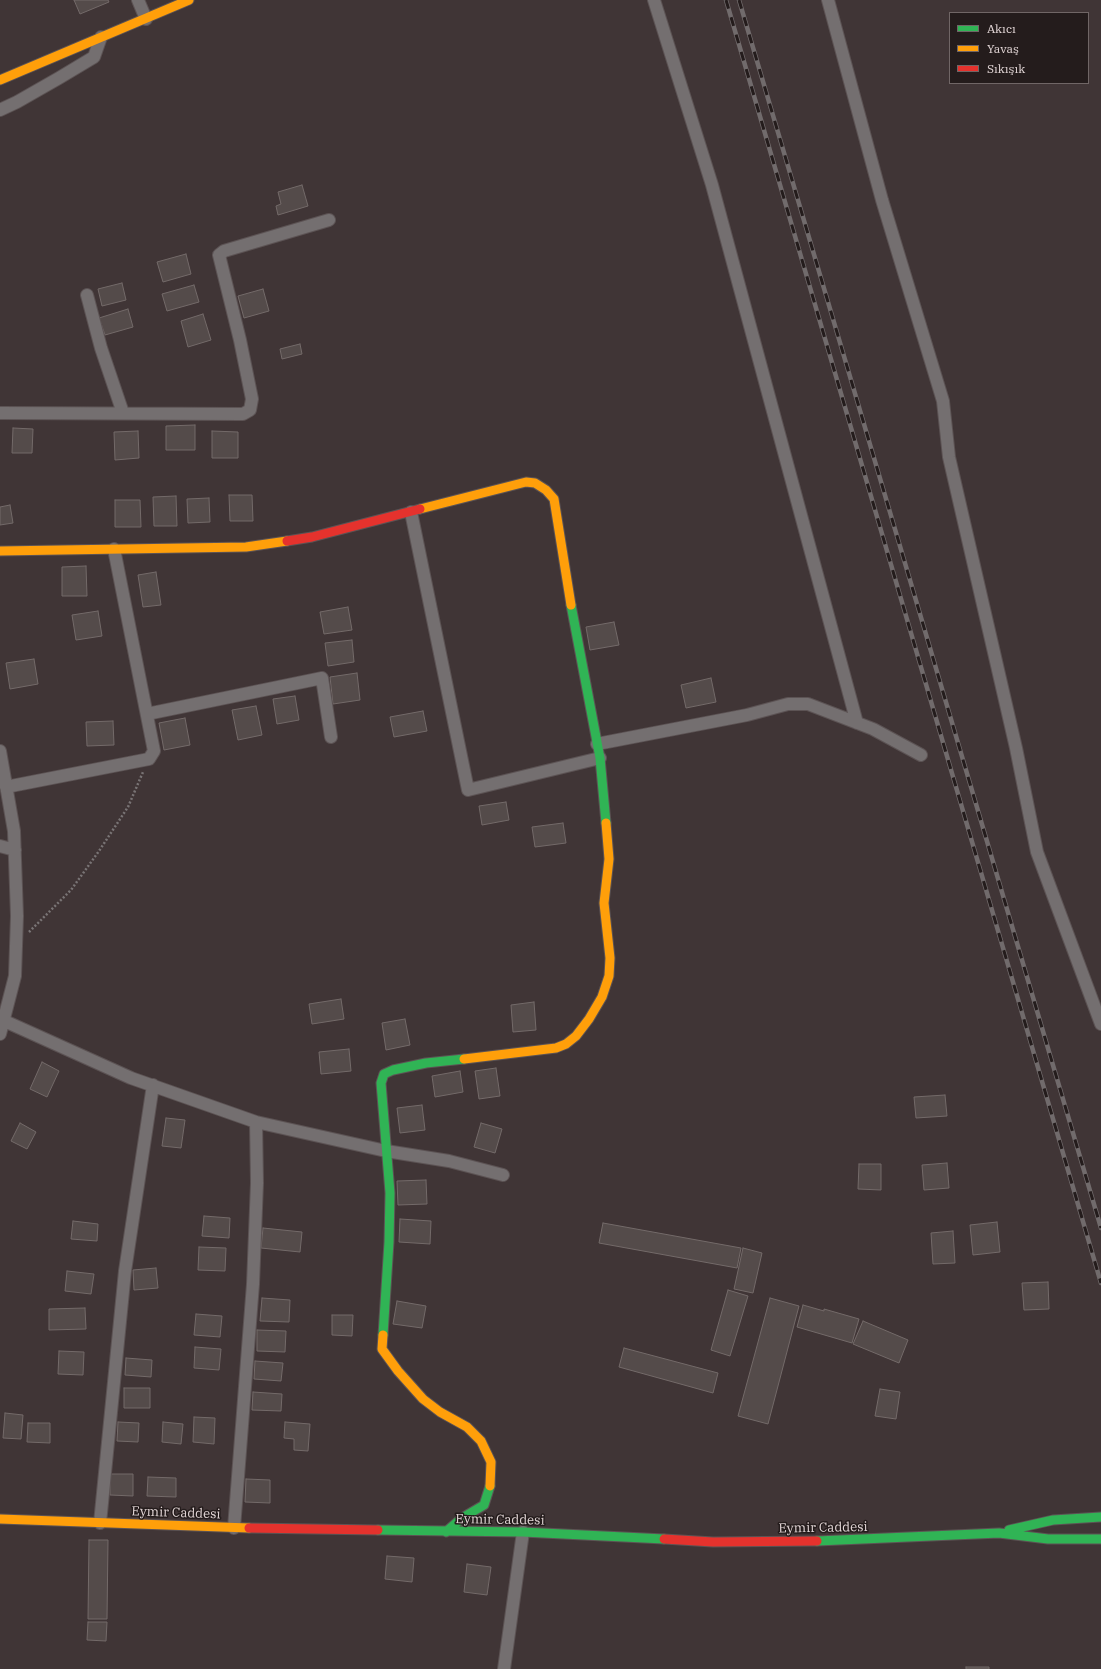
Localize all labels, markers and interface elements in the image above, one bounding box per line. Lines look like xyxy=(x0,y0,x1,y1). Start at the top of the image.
legend xyxy=(949,12,1089,84)
text: Akıcı xyxy=(987,21,1016,36)
text: Yavaş xyxy=(987,41,1019,56)
text: Sıkışık xyxy=(987,61,1025,76)
street label: Eymir Caddesi xyxy=(131,1504,221,1522)
street label: Eymir Caddesi xyxy=(455,1511,545,1529)
street label: Eymir Caddesi xyxy=(778,1519,868,1537)

